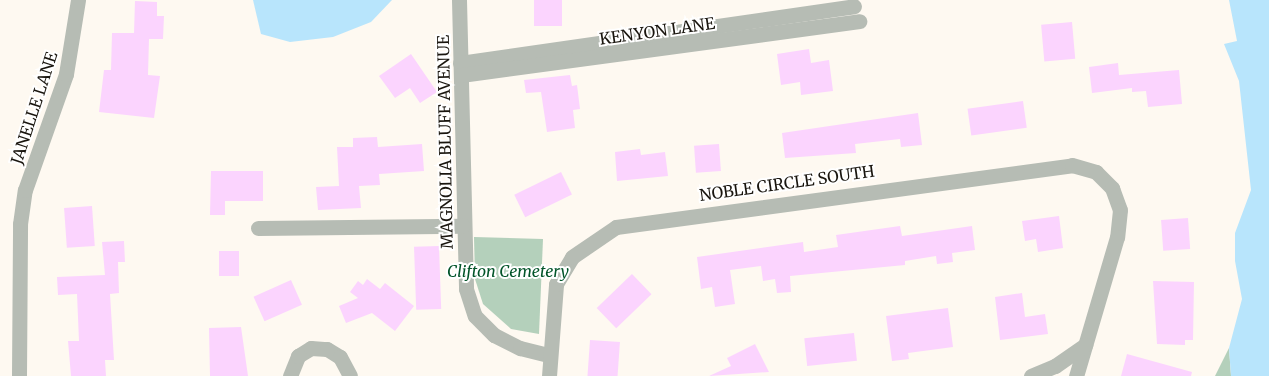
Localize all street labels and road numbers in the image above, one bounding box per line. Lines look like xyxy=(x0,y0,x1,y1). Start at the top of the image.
street label: KENYON LANE xyxy=(598,13,716,49)
street label: MAGNOLIA BLUFF AVENUE xyxy=(434,35,456,249)
street label: JANELLE LANE xyxy=(7,49,61,167)
street label: NOBLE CIRCLE SOUTH xyxy=(698,161,876,205)

